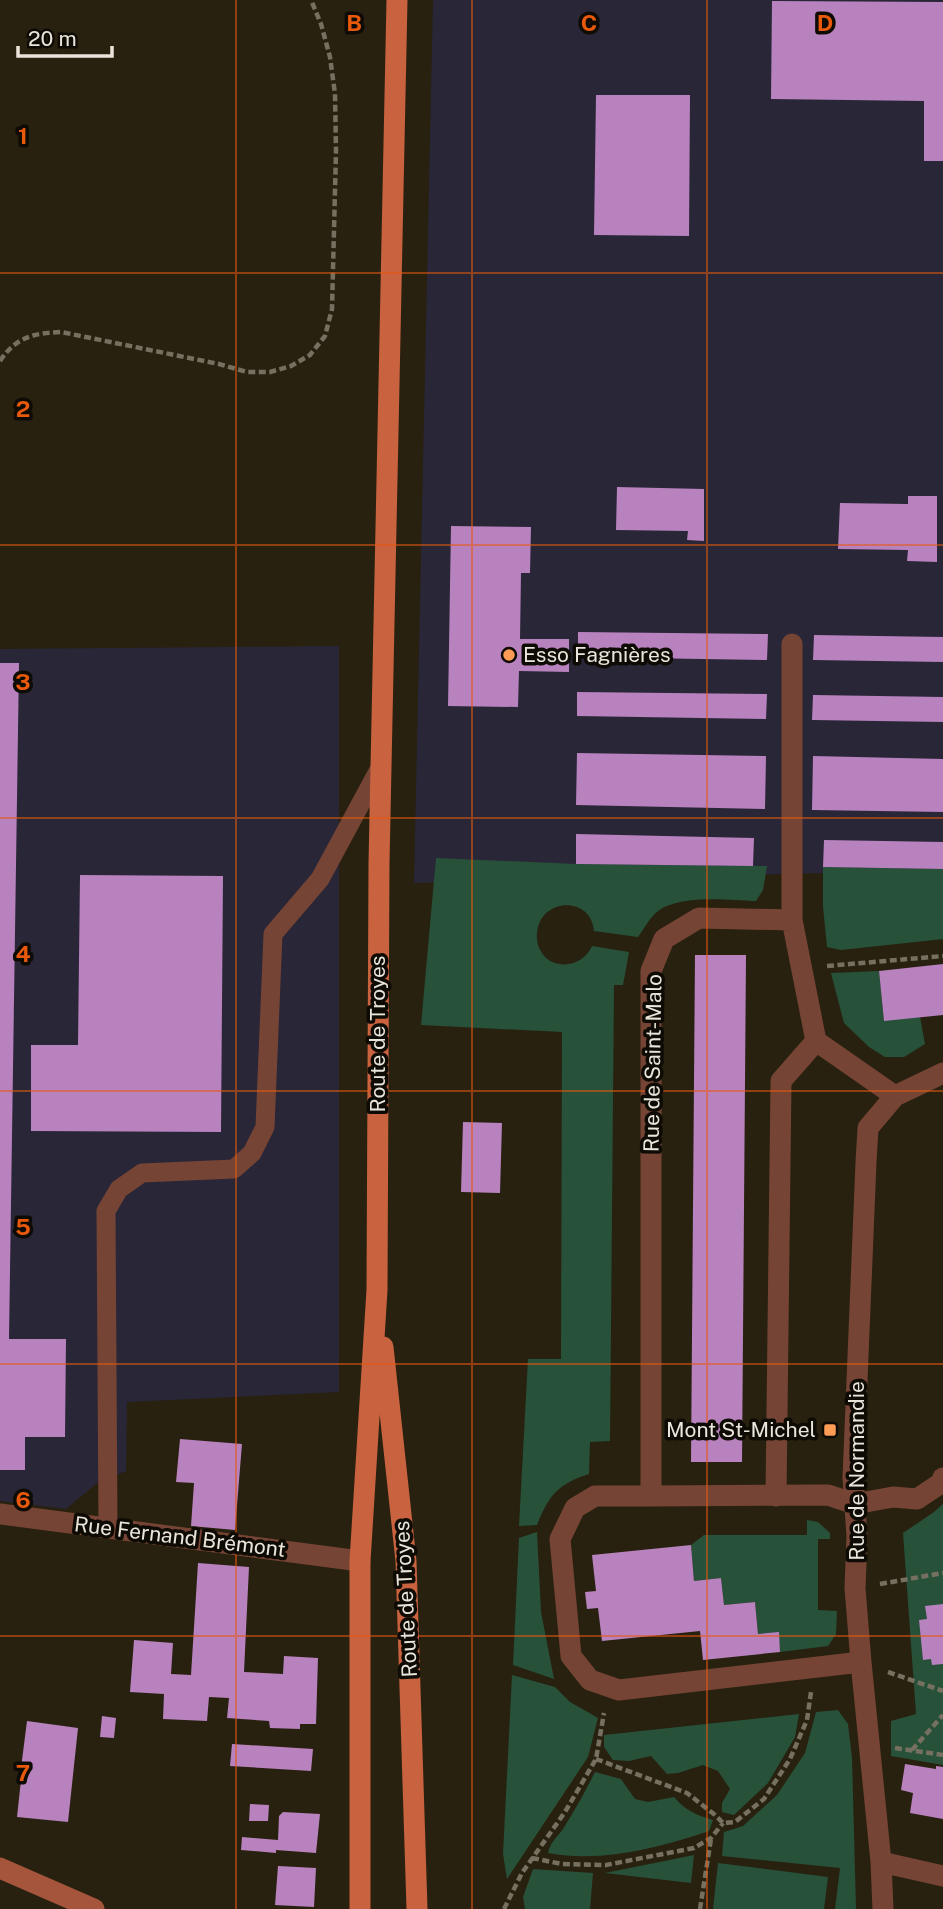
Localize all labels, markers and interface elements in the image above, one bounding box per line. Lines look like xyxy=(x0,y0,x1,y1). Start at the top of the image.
text: B xyxy=(346,9,362,36)
text: C xyxy=(581,9,597,36)
text: D xyxy=(817,9,833,36)
scale bar xyxy=(18,14,112,58)
text: 20 m xyxy=(28,26,77,51)
text: 1 xyxy=(18,122,28,149)
text: 2 xyxy=(16,395,30,422)
place label: Esso Fagnières xyxy=(523,642,671,667)
marker: Esso Fagnières xyxy=(501,647,517,663)
text: 3 xyxy=(15,668,31,695)
text: 4 xyxy=(15,940,31,967)
street label: Route de Troyes xyxy=(365,956,390,1112)
street label: Rue de Saint-Malo xyxy=(638,974,667,1152)
text: 5 xyxy=(15,1213,31,1240)
street label: Rue de Normandie xyxy=(844,1381,869,1561)
place label: Mont St-Michel xyxy=(666,1417,816,1442)
marker: Mont St-Michel xyxy=(822,1422,838,1438)
text: 6 xyxy=(15,1486,31,1513)
street label: Rue Fernand Brémont xyxy=(73,1511,287,1562)
street label: Route de Troyes xyxy=(389,1520,422,1678)
text: 7 xyxy=(16,1759,30,1786)

